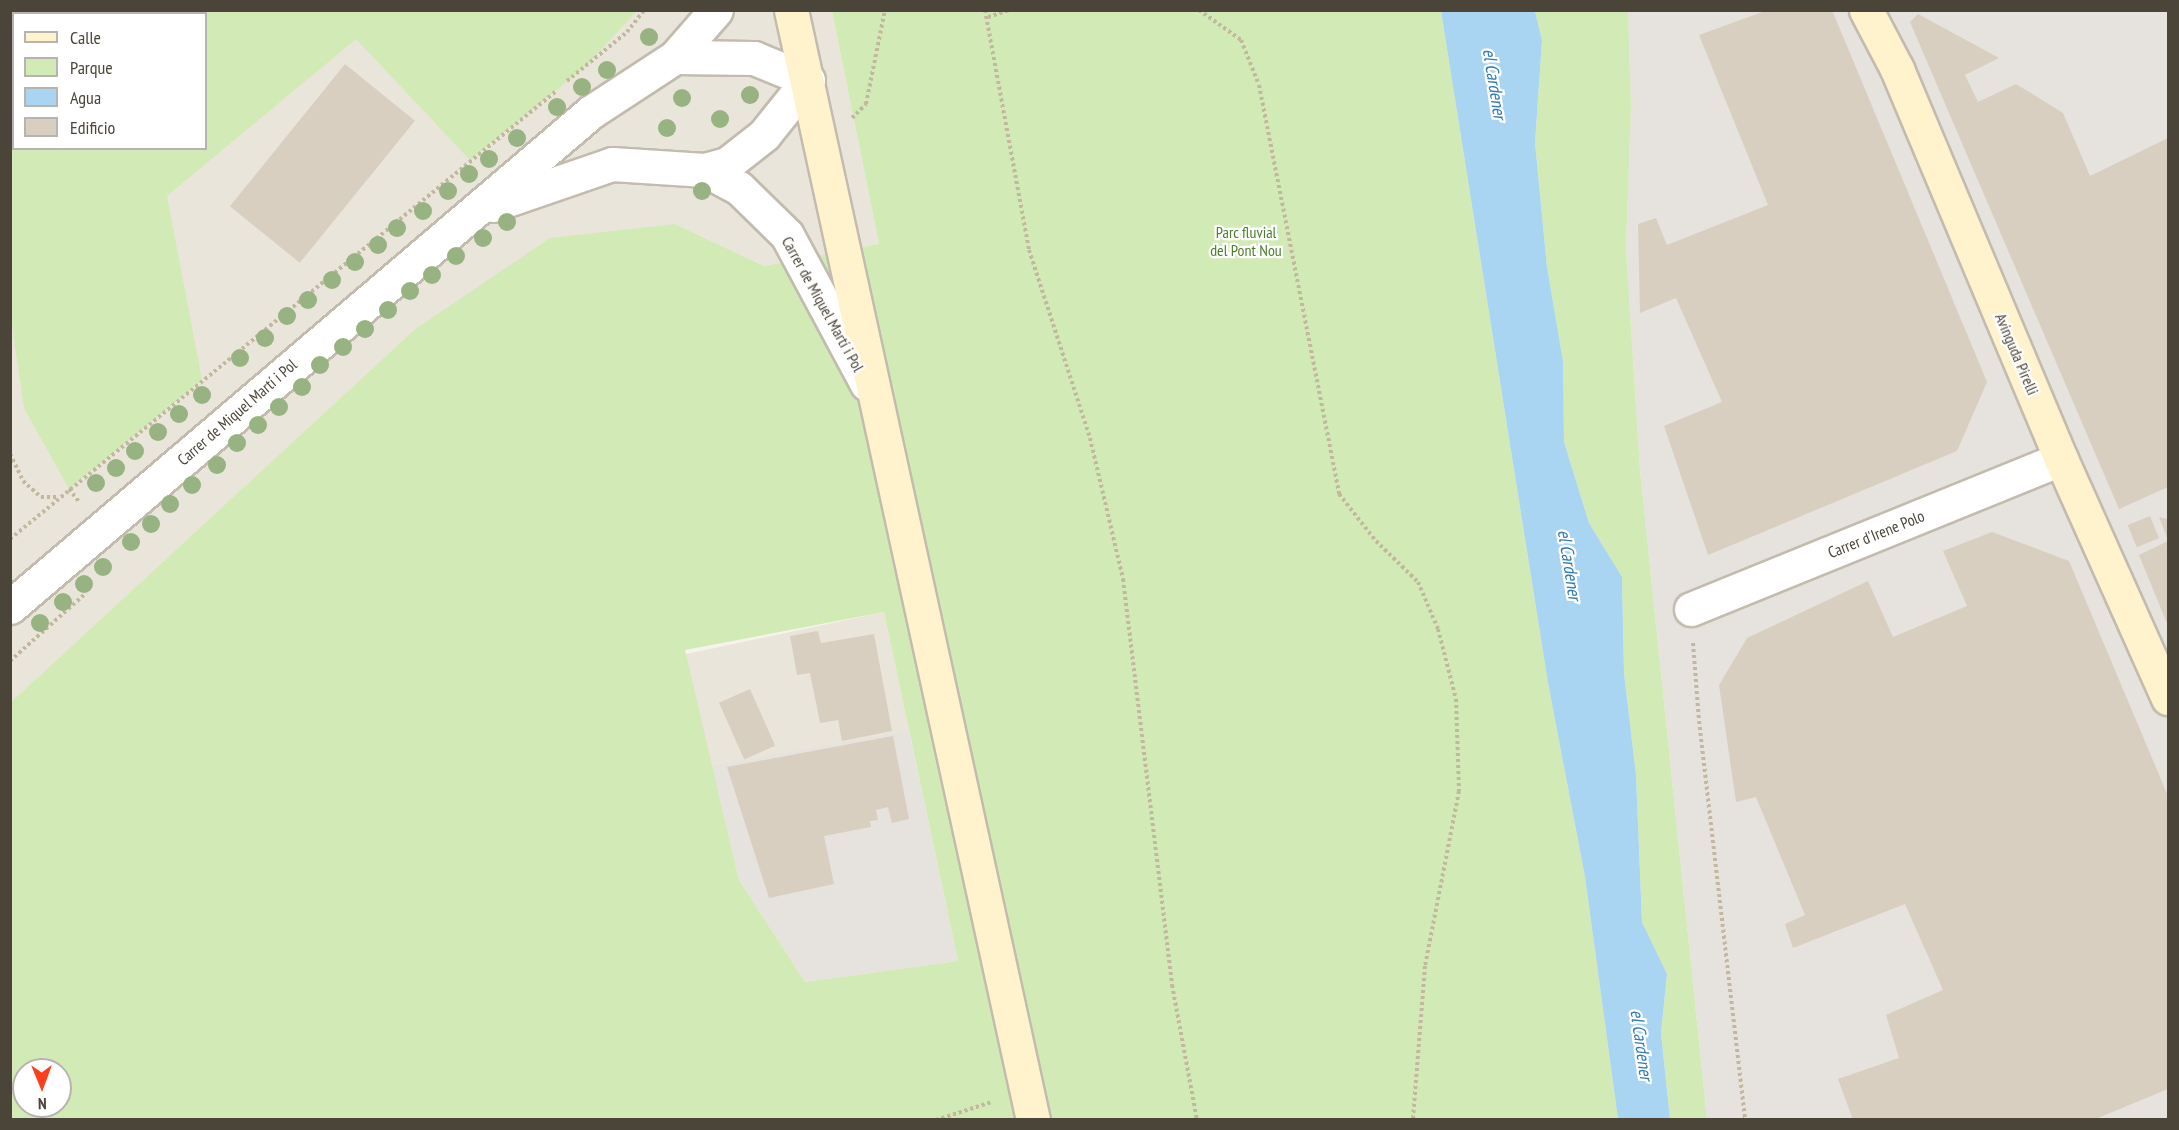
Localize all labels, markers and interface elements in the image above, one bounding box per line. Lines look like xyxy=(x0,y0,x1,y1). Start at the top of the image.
legend xyxy=(12,12,207,150)
text: Calle xyxy=(70,26,101,49)
water label: el Cardener xyxy=(1478,47,1510,121)
text: Parque xyxy=(70,56,113,79)
text: Agua xyxy=(70,86,101,109)
text: Edificio xyxy=(70,116,115,139)
park label: Parc fluvial del Pont Nou xyxy=(1210,222,1282,260)
street label: Carrer de Miquel Martí i Pol xyxy=(778,233,868,375)
street label: Avinguda Pirelli xyxy=(1991,310,2043,398)
street label: Carrer de Miquel Martí i Pol xyxy=(173,355,301,469)
street label: Carrer d'Irene Polo xyxy=(1825,506,1927,562)
water label: el Cardener xyxy=(1553,528,1585,602)
water label: el Cardener xyxy=(1625,1008,1657,1082)
north arrow xyxy=(12,1058,72,1118)
text: N xyxy=(38,1094,47,1114)

